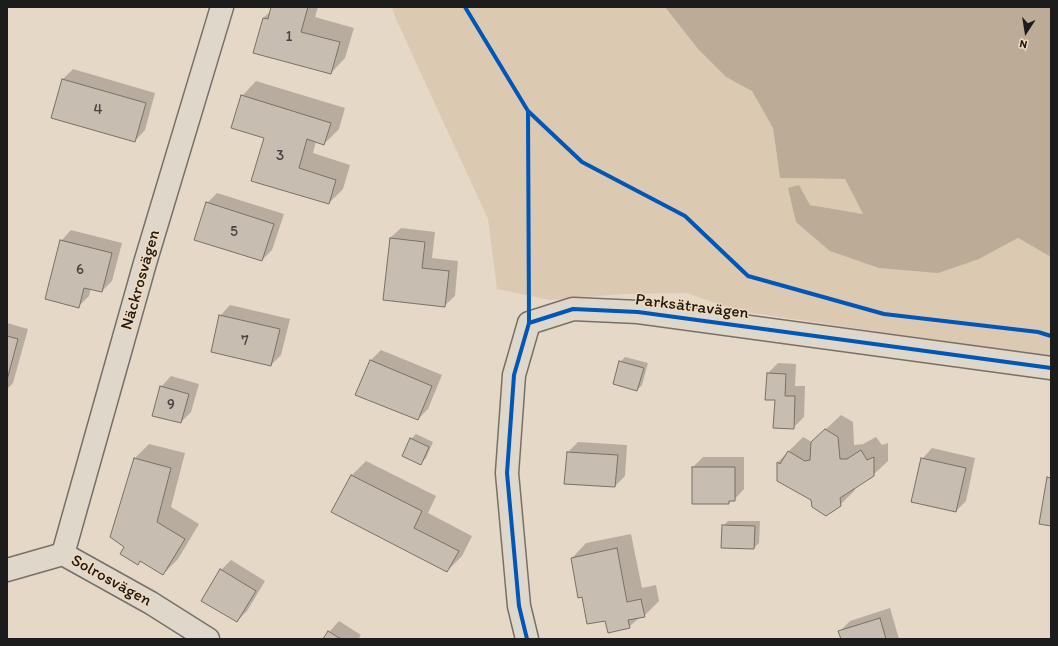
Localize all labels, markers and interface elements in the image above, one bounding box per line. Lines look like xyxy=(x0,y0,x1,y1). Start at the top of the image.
north arrow xyxy=(1006,12,1046,52)
house number: 1 xyxy=(286,28,292,46)
text: N xyxy=(1018,37,1028,51)
house number: 4 xyxy=(93,101,103,119)
house number: 3 xyxy=(276,147,284,165)
house number: 5 xyxy=(230,223,238,241)
street label: Näckrosvägen xyxy=(117,228,165,332)
house number: 6 xyxy=(76,261,84,279)
street label: Parksätravägen xyxy=(634,290,750,324)
house number: 7 xyxy=(241,332,249,350)
house number: 9 xyxy=(167,396,175,414)
street label: Solrosvägen xyxy=(67,551,155,611)

